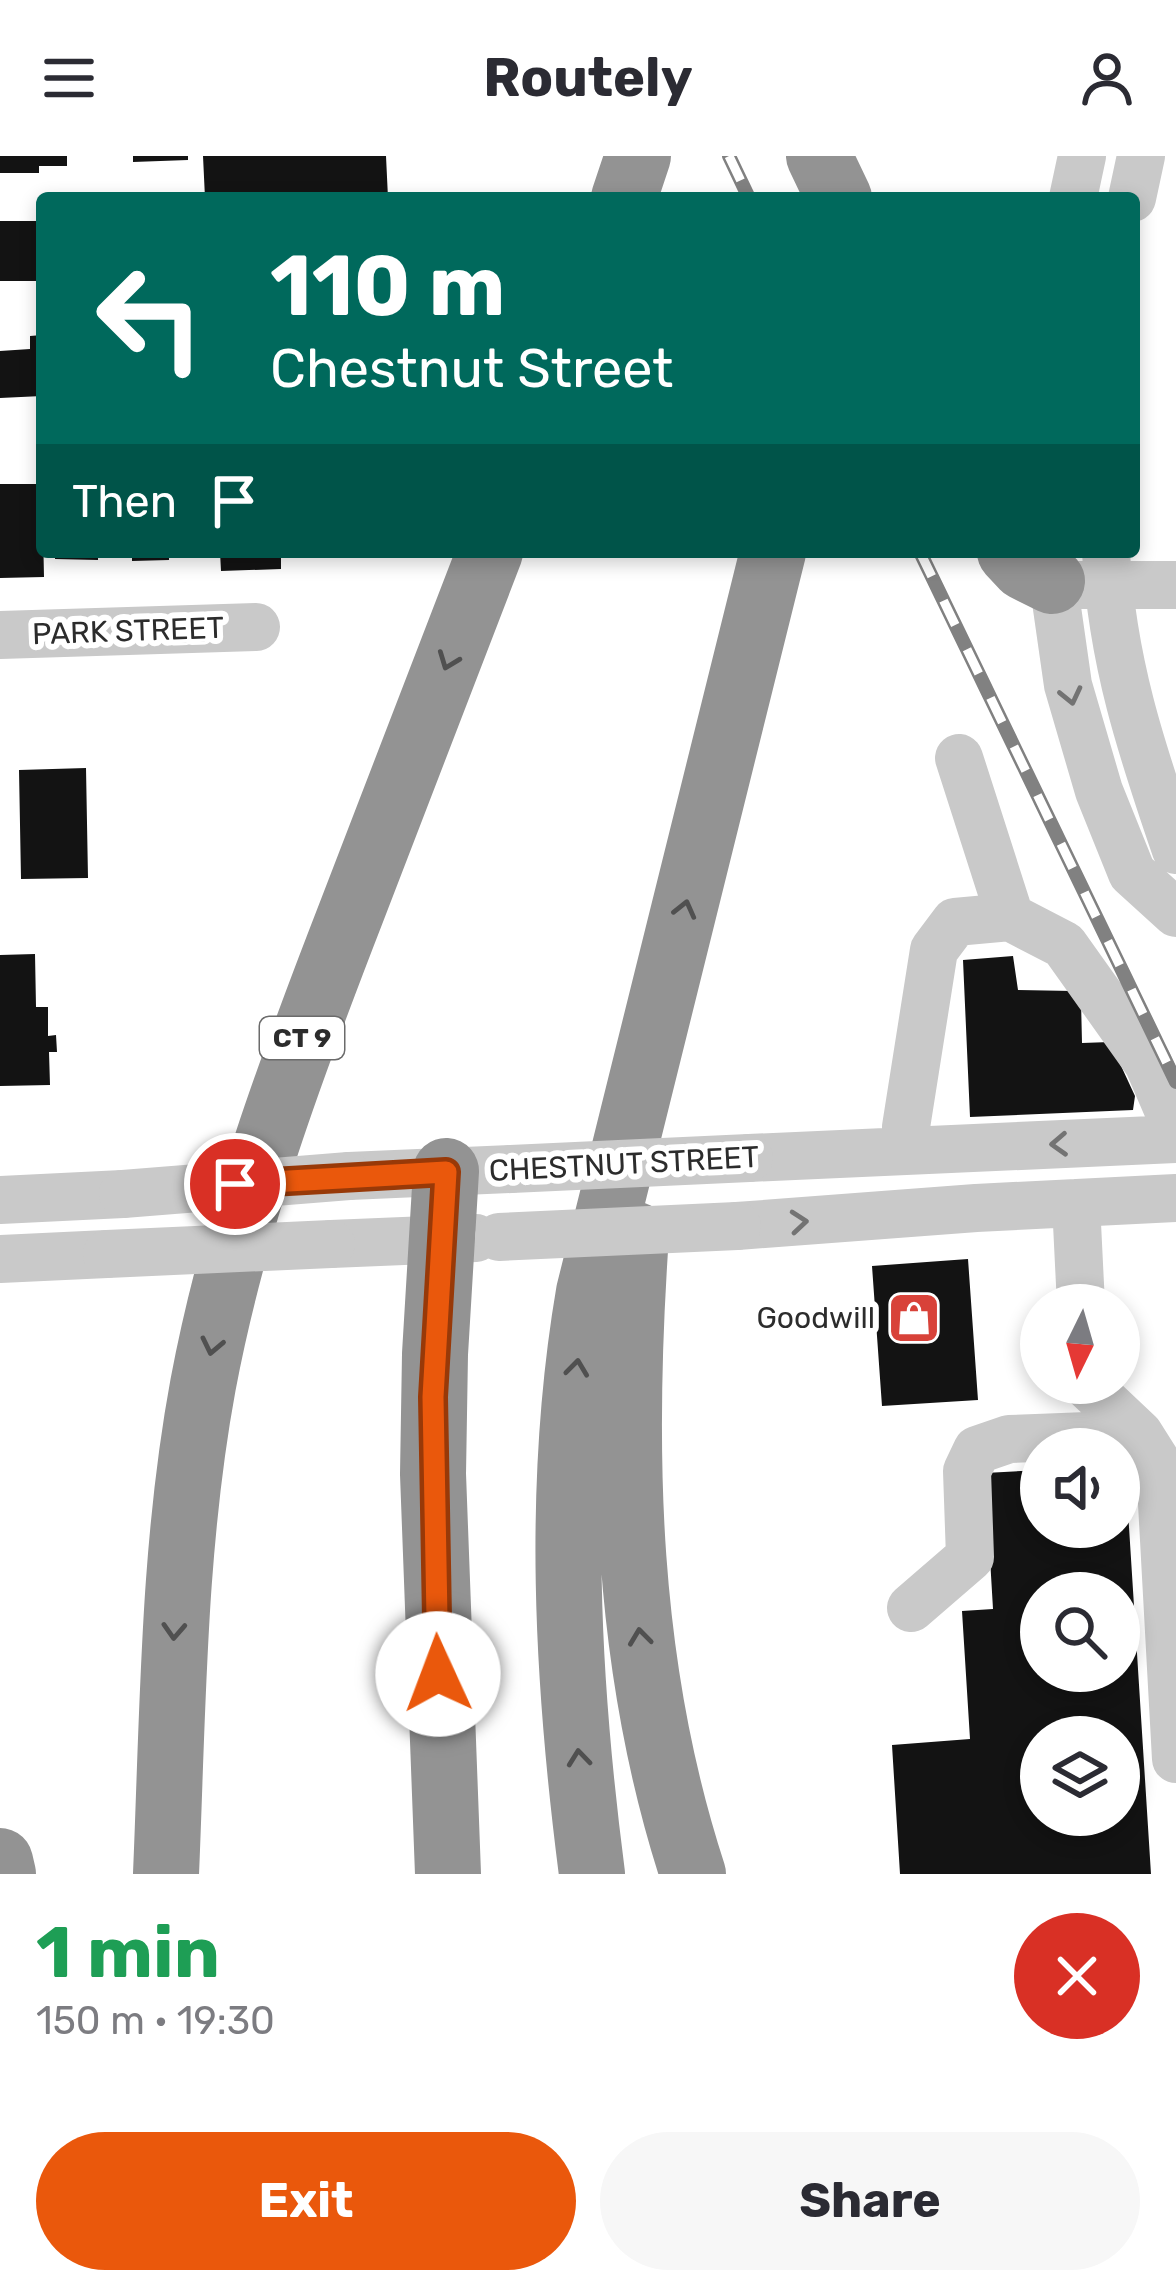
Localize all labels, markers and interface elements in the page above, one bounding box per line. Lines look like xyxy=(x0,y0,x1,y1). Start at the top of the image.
icon: menu xyxy=(36,45,102,111)
icon: person xyxy=(1074,45,1140,111)
text: Routely xyxy=(483,46,693,110)
text: 110 m xyxy=(270,236,505,336)
icon: left xyxy=(72,240,228,396)
text: Chestnut Street xyxy=(270,337,673,401)
icon: arrive xyxy=(201,468,267,534)
text: Then xyxy=(72,475,177,528)
street label: PARK STREET xyxy=(31,610,225,652)
one-way arrow xyxy=(438,650,463,671)
one-way arrow xyxy=(1057,686,1082,706)
one-way arrow xyxy=(671,899,696,920)
road number: CT 9 xyxy=(260,1017,344,1059)
one-way arrow xyxy=(1049,1131,1068,1157)
pin xyxy=(184,1133,286,1235)
street label: CHESTNUT STREET xyxy=(488,1139,760,1189)
icon: arrive xyxy=(202,1151,268,1217)
one-way arrow xyxy=(790,1210,809,1235)
north arrow xyxy=(1020,1284,1140,1404)
map controls xyxy=(1020,1284,1140,1836)
shop icon: Goodwill xyxy=(886,1290,942,1346)
place label: Goodwill xyxy=(756,1300,875,1336)
one-way arrow xyxy=(200,1336,225,1356)
one-way arrow xyxy=(564,1359,590,1378)
button: sound xyxy=(1020,1428,1140,1548)
button: search xyxy=(1020,1572,1140,1692)
position arrow xyxy=(375,1611,501,1737)
one-way arrow xyxy=(161,1622,187,1641)
one-way arrow xyxy=(628,1627,654,1647)
button: layers xyxy=(1020,1716,1140,1836)
one-way arrow xyxy=(567,1748,592,1767)
text: 1 min xyxy=(36,1910,220,1995)
button: close xyxy=(1014,1913,1140,2039)
text: 150 m · 19:30 xyxy=(36,1998,275,2044)
button: Exit xyxy=(36,2132,576,2270)
button: Share xyxy=(600,2132,1140,2270)

